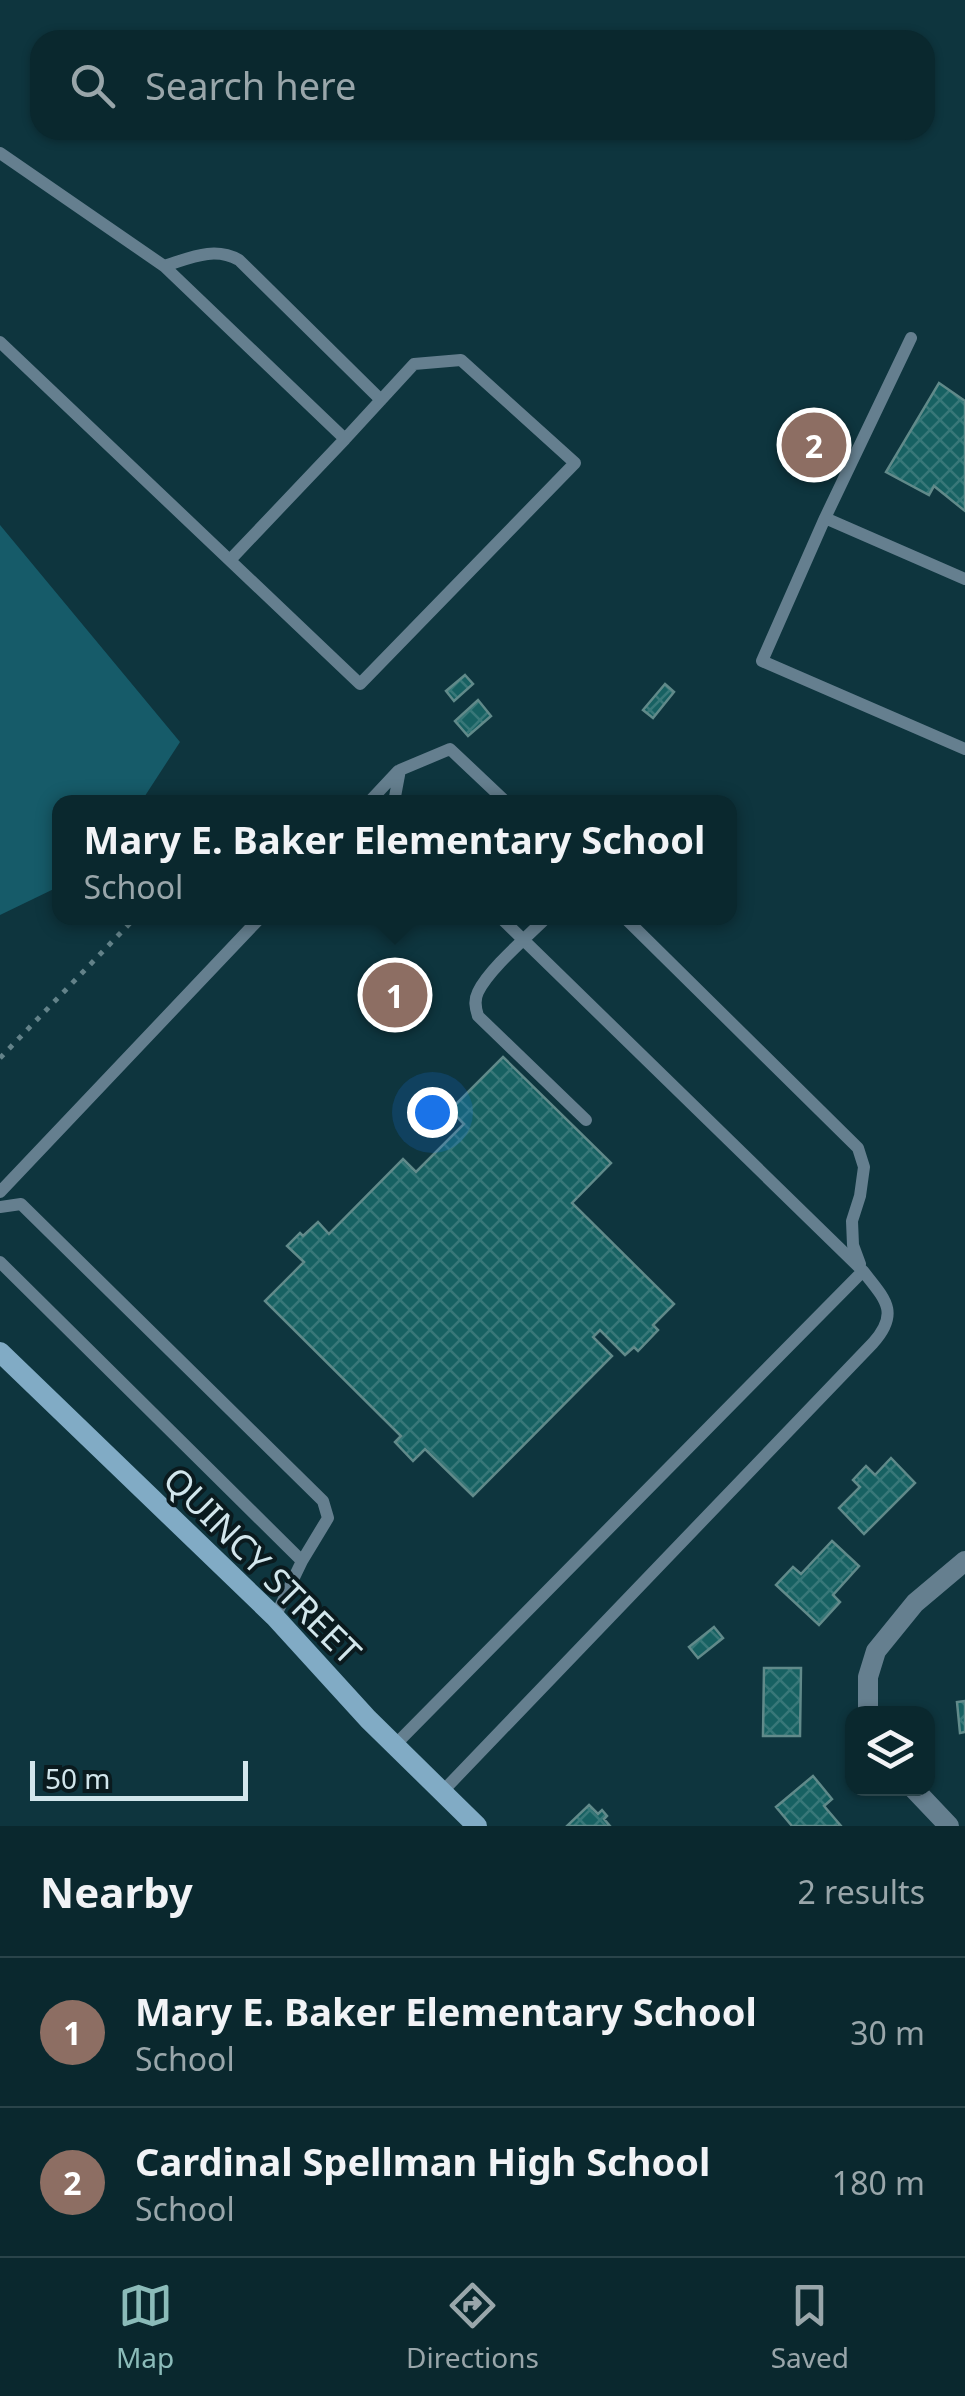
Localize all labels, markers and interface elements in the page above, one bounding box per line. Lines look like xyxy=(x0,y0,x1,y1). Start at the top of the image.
search box xyxy=(30,30,935,140)
icon: search xyxy=(65,58,120,113)
text: Search here xyxy=(145,59,356,111)
pin: 2 xyxy=(782,408,846,482)
popup xyxy=(52,795,737,925)
text: Mary E. Baker Elementary School xyxy=(84,813,705,865)
text: School xyxy=(84,865,183,908)
pin: 1 xyxy=(362,958,428,1032)
your location xyxy=(407,1087,458,1138)
street label: QUINCY STREET xyxy=(154,1456,372,1674)
map controls xyxy=(845,1706,935,1796)
button: layers xyxy=(845,1706,935,1796)
scale bar xyxy=(30,1756,248,1800)
text: 50 m xyxy=(45,1759,111,1797)
text: Nearby xyxy=(40,1863,193,1920)
text: 2 results xyxy=(798,1870,925,1913)
text: Mary E. Baker Elementary School xyxy=(135,1985,757,2037)
text: 1 xyxy=(63,2011,82,2054)
text: 30 m xyxy=(850,2011,925,2054)
text: School xyxy=(135,2037,235,2080)
text: Cardinal Spellman High School xyxy=(135,2135,710,2187)
text: 2 xyxy=(63,2161,82,2204)
text: 180 m xyxy=(832,2161,925,2204)
text: School xyxy=(135,2187,235,2230)
tab: Map xyxy=(116,2278,174,2376)
tab: Directions xyxy=(406,2278,539,2376)
tab: Saved xyxy=(771,2278,849,2376)

